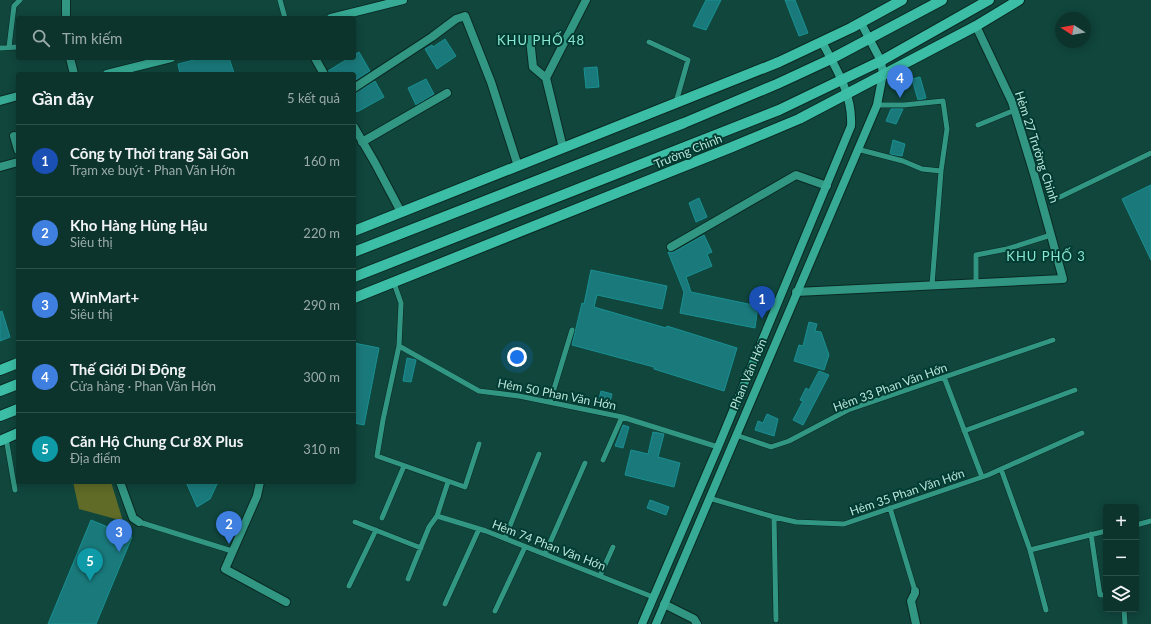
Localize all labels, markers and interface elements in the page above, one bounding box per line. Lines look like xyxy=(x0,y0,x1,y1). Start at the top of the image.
north arrow xyxy=(1055,12,1091,48)
search box xyxy=(16,16,356,60)
icon: search xyxy=(30,27,52,49)
text: Tìm kiếm xyxy=(62,29,122,47)
district label: KHU PHỐ 48 xyxy=(497,31,585,48)
pin: 4 xyxy=(887,65,913,98)
text: Gần đây xyxy=(32,88,94,109)
street label: Hẻm 27 Trường Chinh xyxy=(1012,89,1062,205)
text: 5 kết quả xyxy=(287,90,340,106)
street label: Trường Chinh xyxy=(652,131,724,171)
text: Công ty Thời trang Sài Gòn xyxy=(70,144,249,162)
text: 1 xyxy=(41,153,49,169)
text: 160 m xyxy=(303,153,340,169)
text: Trạm xe buýt · Phan Văn Hớn xyxy=(70,162,235,178)
text: Kho Hàng Hùng Hậu xyxy=(70,216,207,234)
text: 2 xyxy=(41,225,49,241)
text: 220 m xyxy=(303,225,340,241)
text: Siêu thị xyxy=(70,234,113,250)
district label: KHU PHỐ 3 xyxy=(1006,247,1086,264)
pin: 1 xyxy=(749,286,775,319)
text: WinMart+ xyxy=(70,288,139,306)
text: 3 xyxy=(41,297,49,313)
text: 290 m xyxy=(303,297,340,313)
text: Siêu thị xyxy=(70,306,113,322)
street label: Phan Văn Hớn xyxy=(726,336,770,412)
your location xyxy=(507,347,527,367)
street label: Hẻm 33 Phan Văn Hớn xyxy=(831,359,949,415)
text: Thế Giới Di Động xyxy=(70,360,186,378)
text: 4 xyxy=(41,369,49,385)
text: 300 m xyxy=(303,369,340,385)
street label: Hẻm 50 Phan Văn Hớn xyxy=(496,375,618,413)
text: Cửa hàng · Phan Văn Hớn xyxy=(70,378,216,394)
text: Căn Hộ Chung Cư 8X Plus xyxy=(70,432,243,450)
text: 5 xyxy=(41,441,49,457)
text: 310 m xyxy=(303,441,340,457)
text: Địa điểm xyxy=(70,450,121,466)
street label: Hẻm 35 Phan Văn Hớn xyxy=(848,465,966,519)
map controls xyxy=(1103,504,1139,612)
button: + xyxy=(1103,504,1139,540)
pin: 2 xyxy=(216,511,242,544)
street label: Hẻm 74 Phan Văn Hớn xyxy=(490,516,608,574)
pin: 3 xyxy=(106,519,132,552)
button: − xyxy=(1103,540,1139,576)
pin: 5 xyxy=(77,548,103,581)
button: layers xyxy=(1103,576,1139,612)

